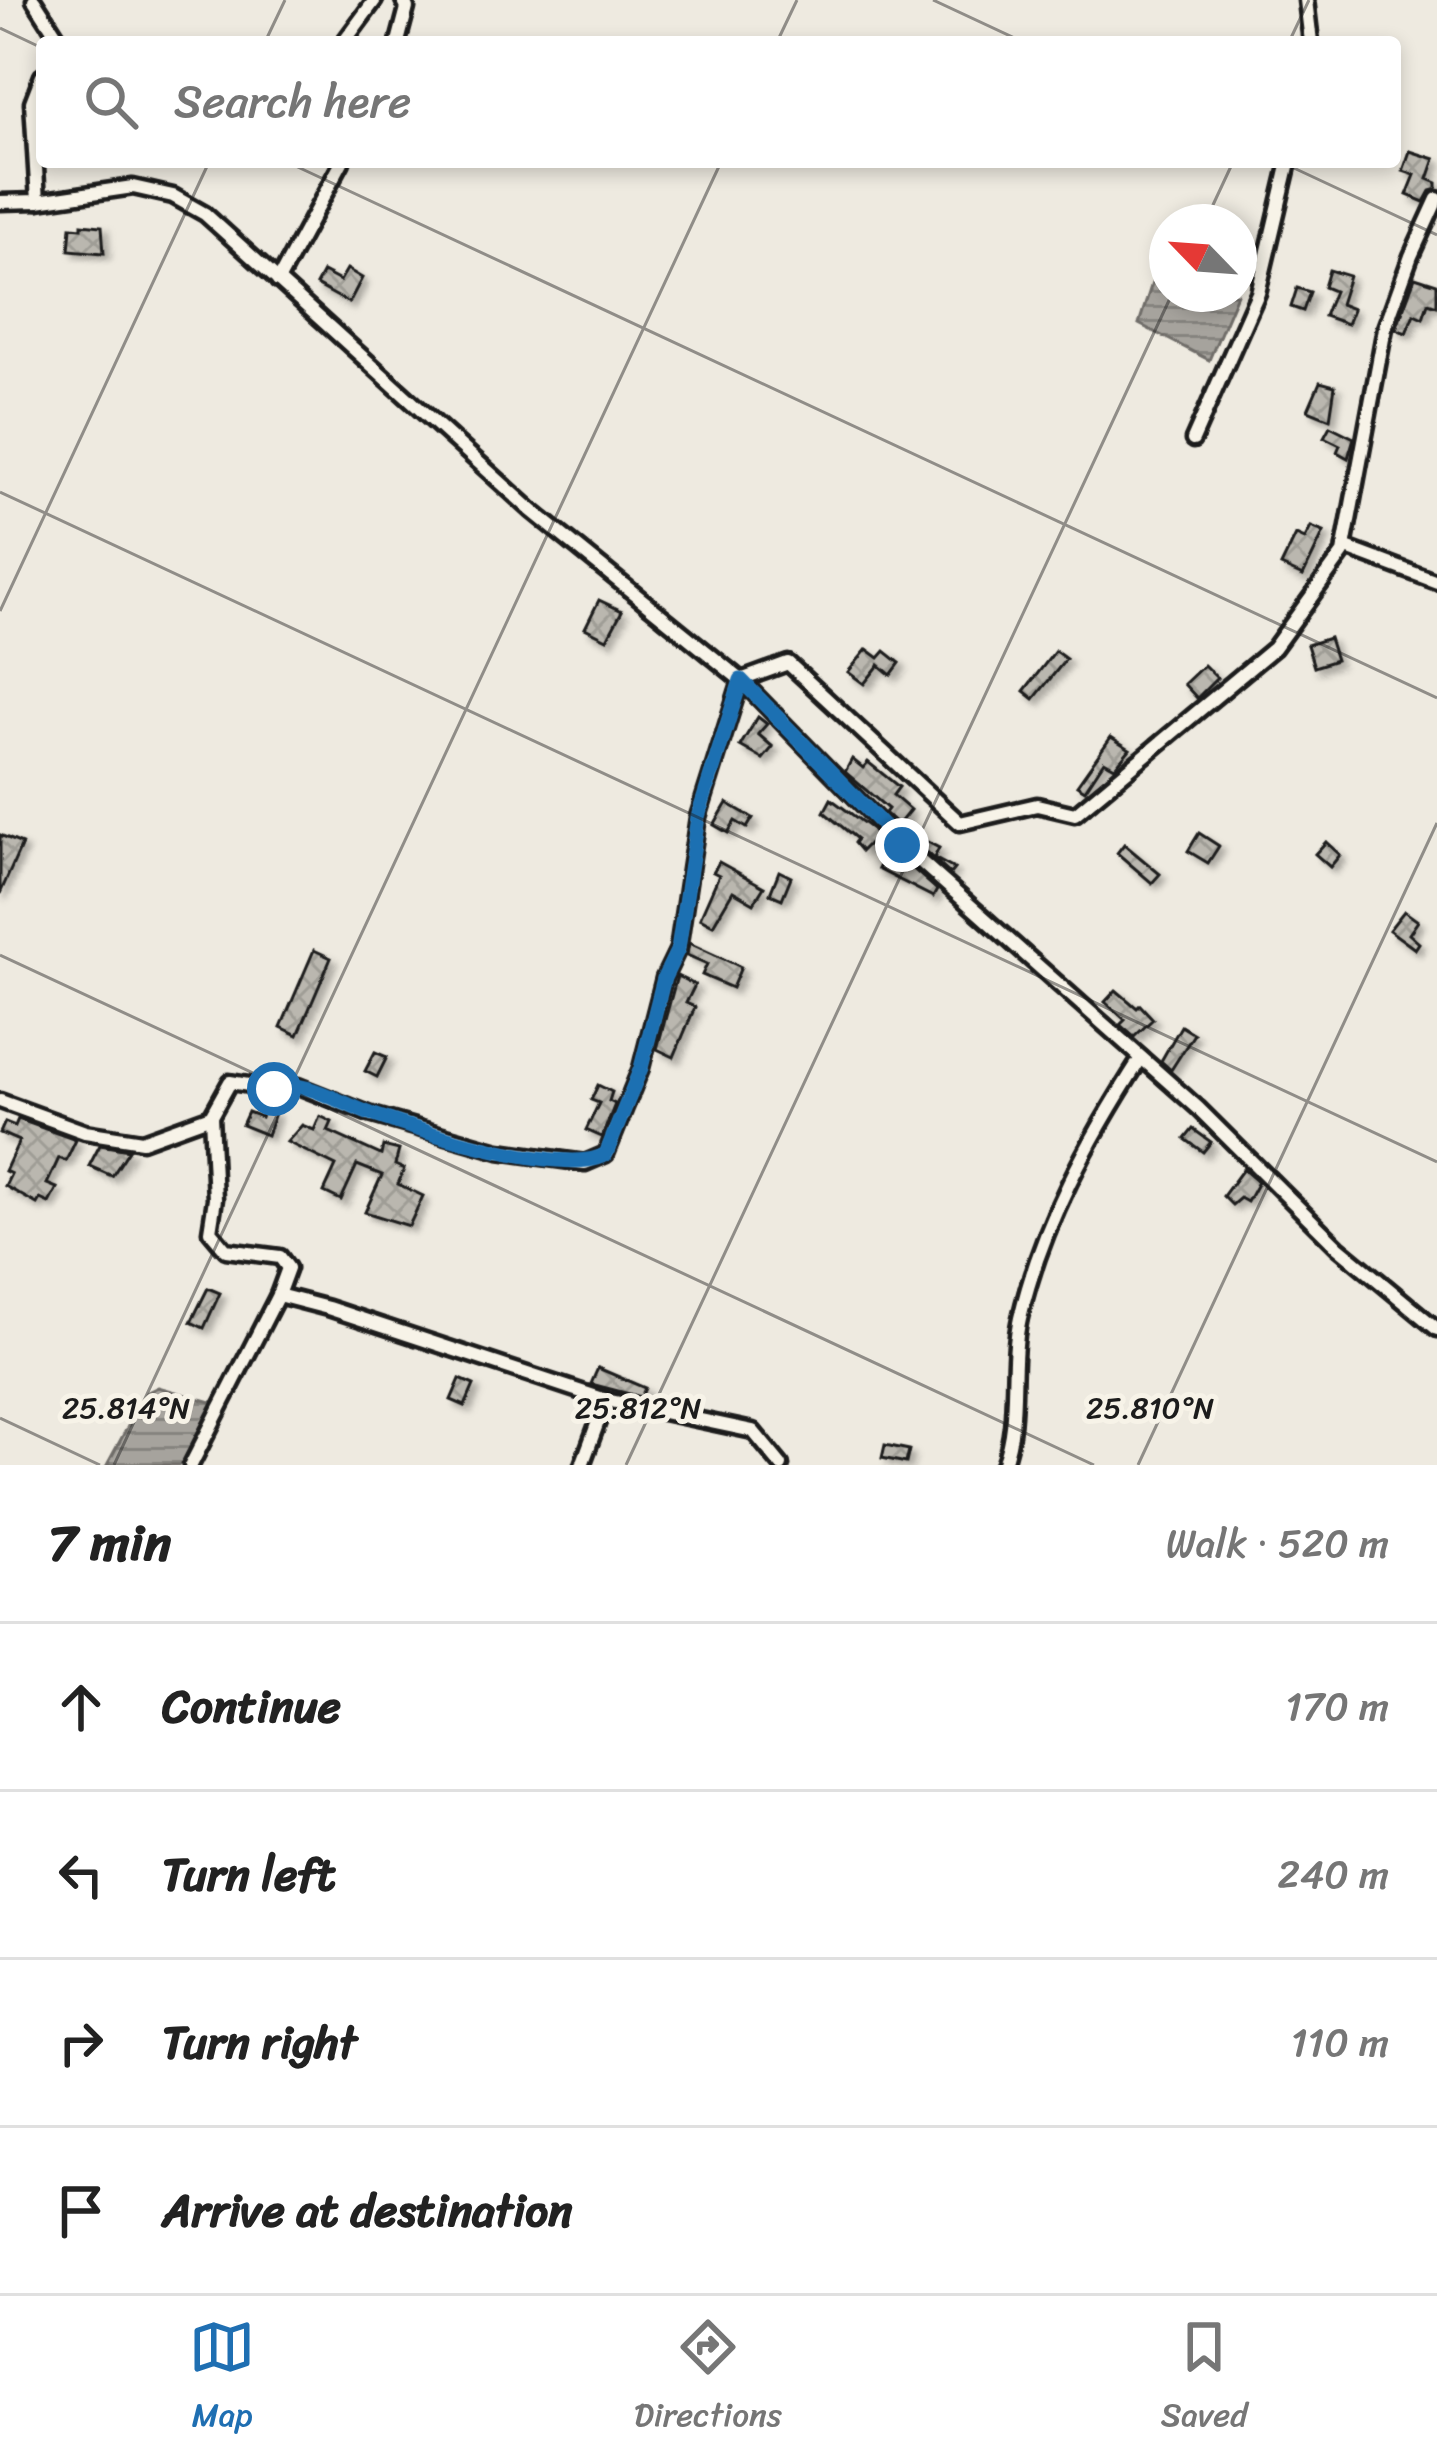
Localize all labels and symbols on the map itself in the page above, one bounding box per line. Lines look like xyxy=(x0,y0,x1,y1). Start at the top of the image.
north arrow xyxy=(1149,204,1257,312)
route end xyxy=(875,818,929,872)
route start xyxy=(247,1062,301,1116)
text: 25.814°N xyxy=(62,1381,190,1435)
text: 25.812°N xyxy=(575,1381,702,1435)
text: 25.810°N xyxy=(1086,1381,1214,1435)

